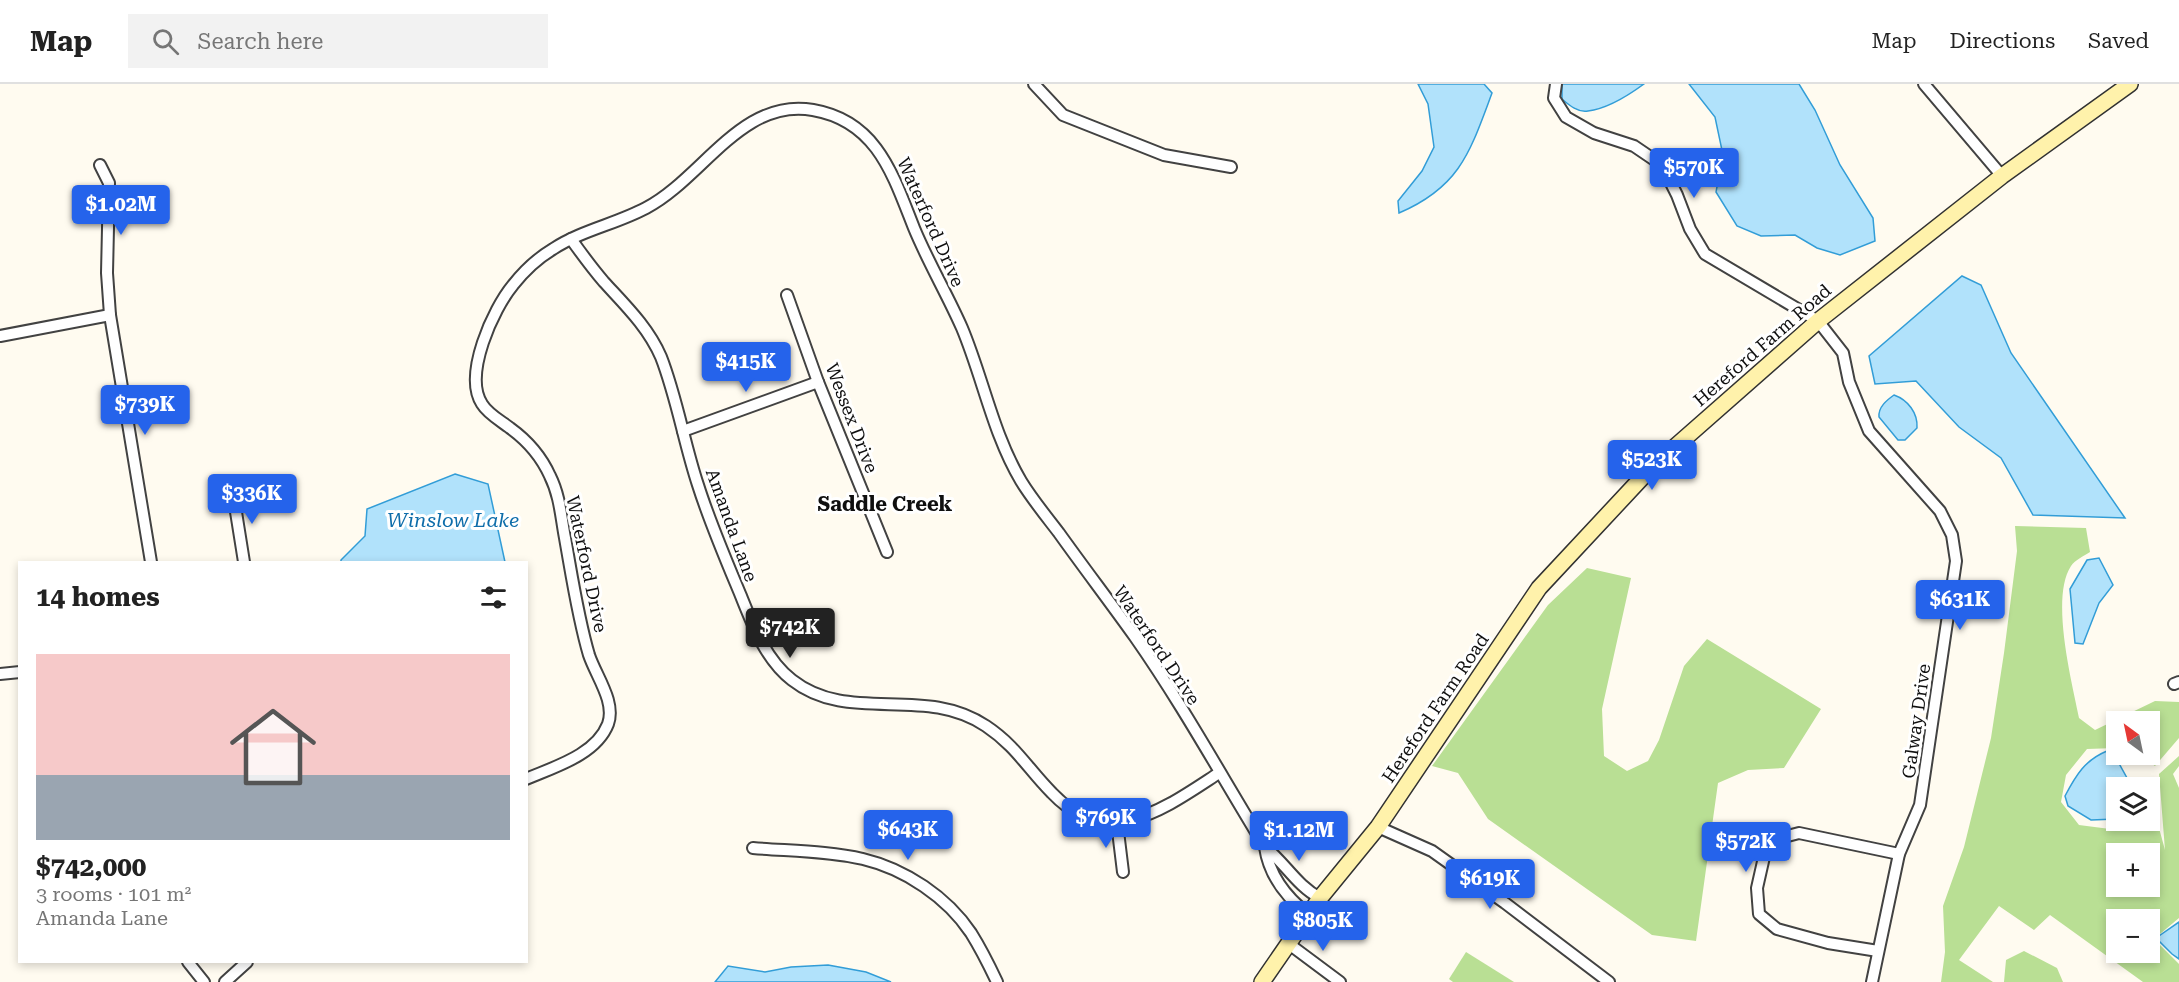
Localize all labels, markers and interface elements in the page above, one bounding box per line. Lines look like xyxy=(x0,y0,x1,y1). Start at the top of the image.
search box xyxy=(128,14,548,68)
text: Map xyxy=(30,25,92,58)
icon: search xyxy=(149,25,182,58)
text: Search here xyxy=(197,29,323,54)
text: Map xyxy=(1872,29,1916,53)
text: Directions xyxy=(1949,29,2055,53)
text: Saved xyxy=(2088,29,2149,53)
pin: $570K xyxy=(1652,148,1736,199)
street label: Waterford Drive xyxy=(893,154,969,290)
text: $570K xyxy=(1664,155,1724,179)
pin: $1.02M xyxy=(72,185,170,236)
text: $1.02M xyxy=(86,192,156,216)
street label: Hereford Farm Road xyxy=(1689,279,1835,410)
pin: $415K xyxy=(704,342,788,393)
text: $415K xyxy=(716,349,776,373)
street label: Wessex Drive xyxy=(821,360,883,476)
pin: $739K xyxy=(103,385,187,436)
text: $739K xyxy=(115,392,175,416)
pin: $523K xyxy=(1610,440,1694,491)
text: $523K xyxy=(1622,447,1682,471)
street label: Amanda Lane xyxy=(702,466,762,585)
pin: $336K xyxy=(210,474,294,525)
text: $336K xyxy=(222,481,282,505)
district label: Saddle Creek xyxy=(818,492,953,516)
street label: Waterford Drive xyxy=(562,494,612,634)
water label: Winslow Lake xyxy=(387,508,519,532)
pin: $631K xyxy=(1918,580,2002,631)
icon: filters xyxy=(477,581,510,614)
street label: Waterford Drive xyxy=(1109,581,1205,709)
text: 14 homes xyxy=(36,582,160,612)
text: $631K xyxy=(1930,587,1990,611)
pin: $742K xyxy=(748,608,832,659)
text: $742K xyxy=(760,615,820,639)
street label: Hereford Farm Road xyxy=(1377,629,1493,787)
street label: Galway Drive xyxy=(1898,662,1934,780)
icon: home xyxy=(219,693,327,801)
north arrow xyxy=(2106,711,2160,765)
map controls xyxy=(2106,711,2160,963)
button: layers xyxy=(2106,777,2160,831)
pin: $769K xyxy=(1064,798,1148,849)
text: $769K xyxy=(1076,805,1136,829)
pin: $643K xyxy=(866,810,950,861)
pin: $1.12M xyxy=(1250,811,1348,862)
text: $643K xyxy=(878,817,938,841)
text: $1.12M xyxy=(1264,818,1334,842)
pin: $572K xyxy=(1704,822,1788,873)
text: $572K xyxy=(1716,829,1776,853)
button: + xyxy=(2106,843,2160,897)
text: $742,000 xyxy=(36,852,146,882)
pin: $619K xyxy=(1448,859,1532,910)
text: $619K xyxy=(1460,866,1520,890)
text: 3 rooms · 101 m² xyxy=(36,882,191,906)
pin: $805K xyxy=(1281,901,1365,952)
text: Amanda Lane xyxy=(36,906,168,930)
text: $805K xyxy=(1293,908,1353,932)
button: − xyxy=(2106,909,2160,963)

